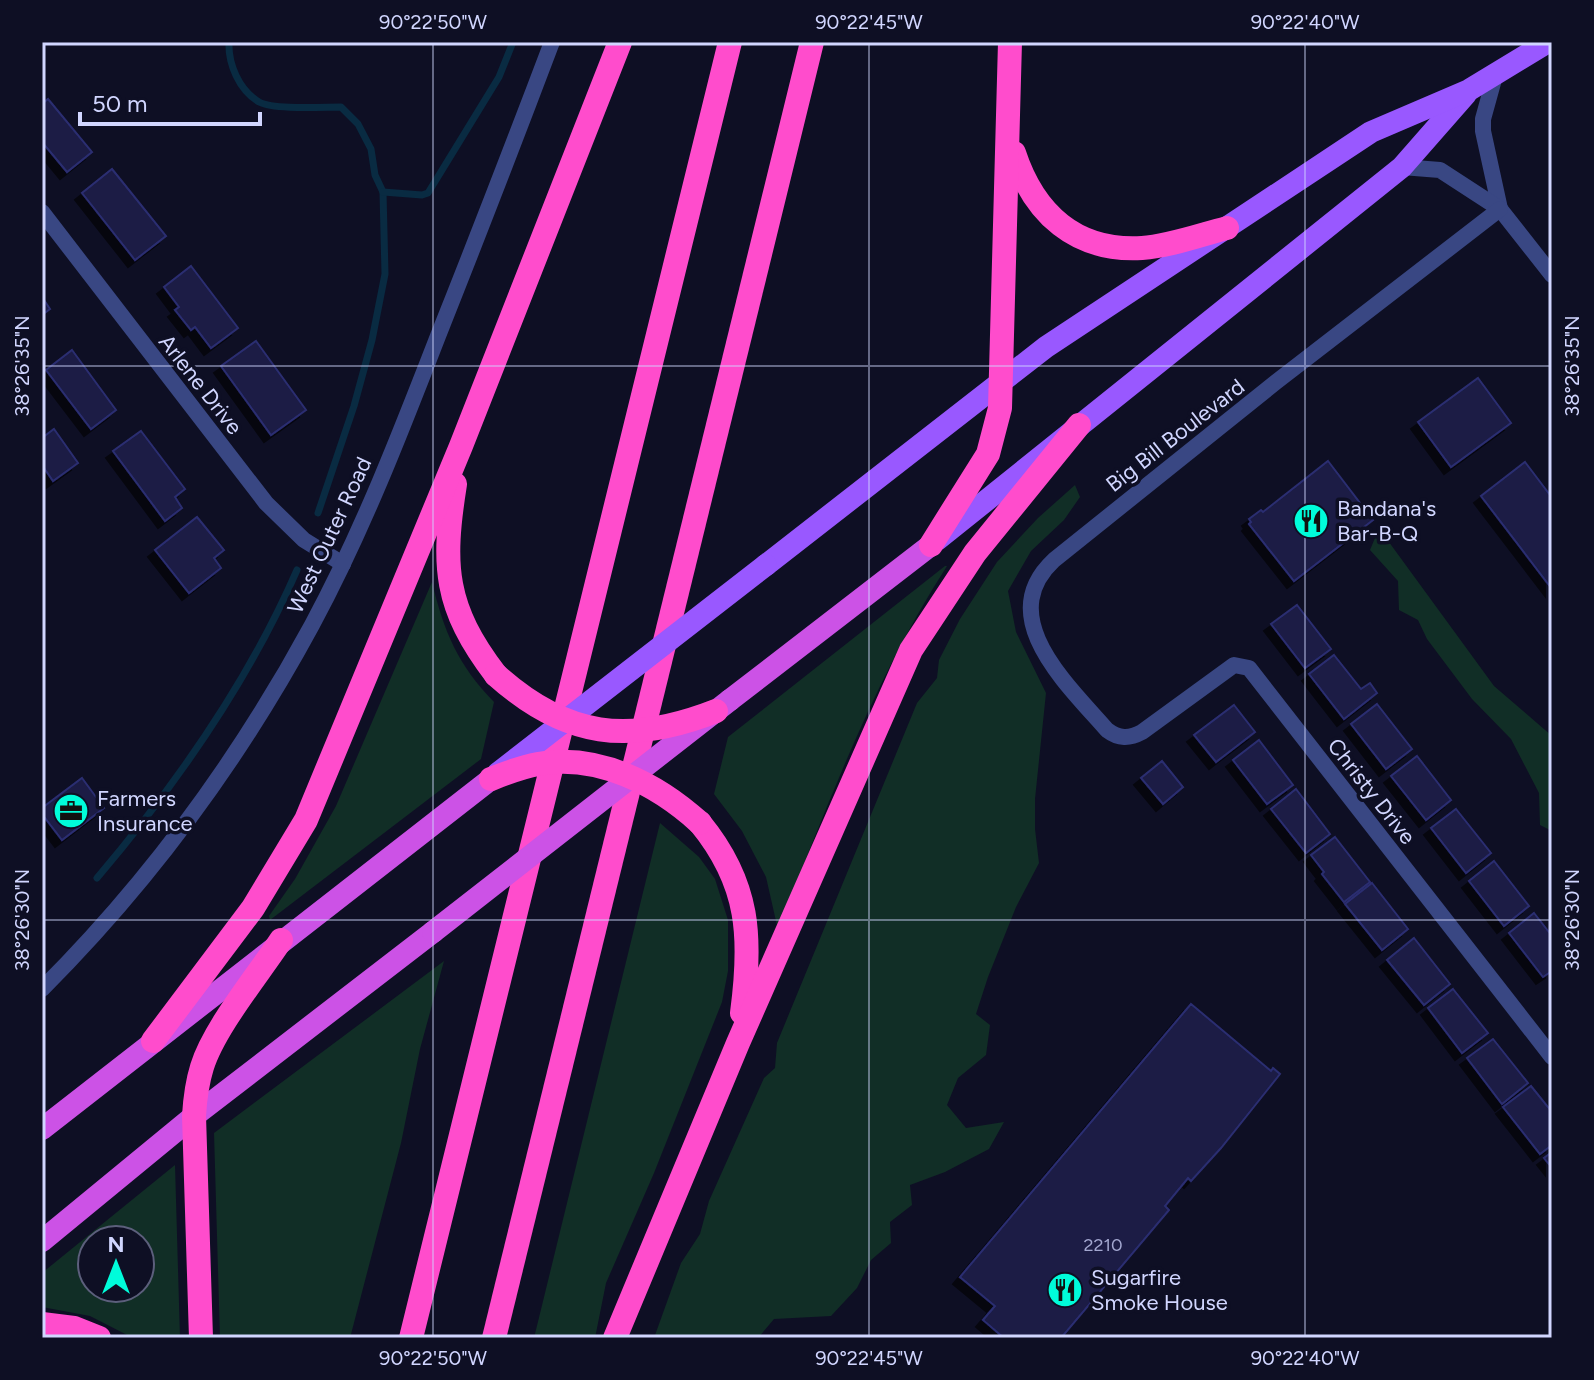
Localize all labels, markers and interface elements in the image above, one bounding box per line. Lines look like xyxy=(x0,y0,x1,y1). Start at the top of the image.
text: 90°22'50"W xyxy=(379,10,487,34)
text: 90°22'45"W xyxy=(815,10,923,34)
text: 90°22'40"W xyxy=(1251,10,1359,34)
scale bar xyxy=(80,76,260,126)
text: 50 m xyxy=(92,89,148,118)
text: 38°26'35"N xyxy=(10,315,34,417)
text: 38°26'35"N xyxy=(1560,315,1584,417)
street label: Arlene Drive xyxy=(153,329,248,440)
street label: Big Bill Boulevard xyxy=(1101,373,1250,498)
street label: West Outer Road xyxy=(281,453,377,618)
place label: Bandana's Bar-B-Q xyxy=(1337,495,1436,547)
restaurant icon: Bandana's Bar-B-Q xyxy=(1292,502,1330,540)
street label: Christy Drive xyxy=(1322,733,1421,850)
place label: Farmers Insurance xyxy=(97,785,193,837)
office icon: Farmers Insurance xyxy=(52,792,90,830)
text: 38°26'30"N xyxy=(10,869,34,971)
text: 38°26'30"N xyxy=(1560,869,1584,971)
north arrow xyxy=(76,1224,156,1304)
text: N xyxy=(107,1231,125,1258)
house number: 2210 xyxy=(1083,1234,1123,1256)
place label: Sugarfire Smoke House xyxy=(1091,1264,1228,1316)
restaurant icon: Sugarfire Smoke House xyxy=(1046,1271,1084,1309)
text: 90°22'50"W xyxy=(379,1346,487,1370)
text: 90°22'45"W xyxy=(815,1346,923,1370)
text: 90°22'40"W xyxy=(1251,1346,1359,1370)

